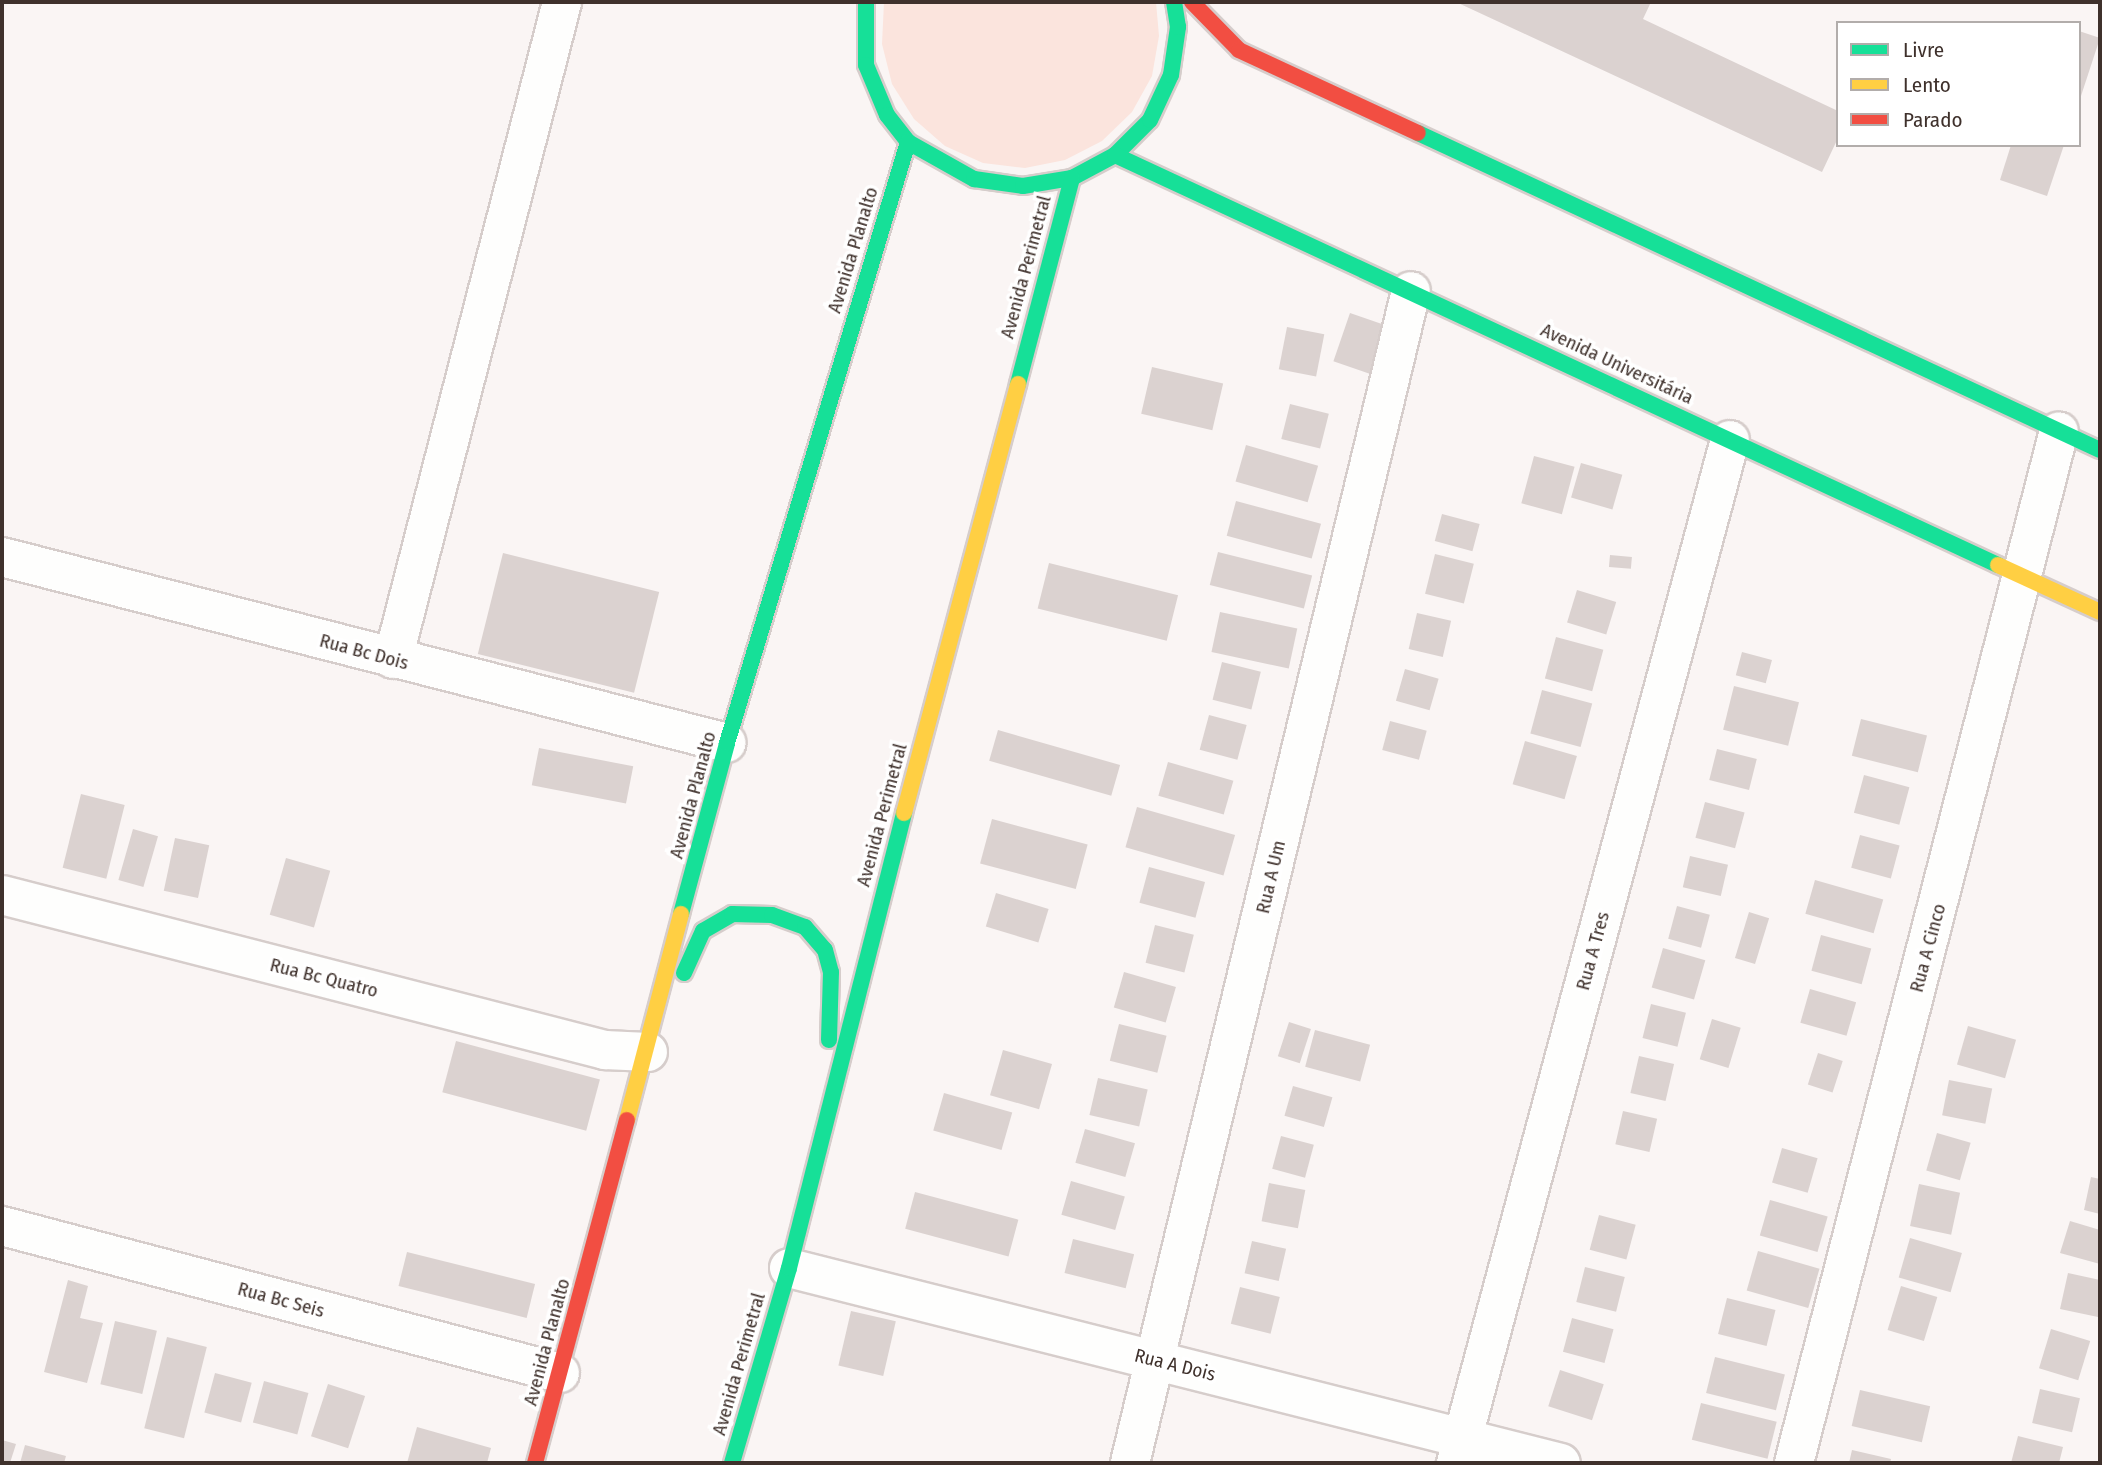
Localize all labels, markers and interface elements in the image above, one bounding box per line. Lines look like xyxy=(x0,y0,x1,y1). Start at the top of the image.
legend xyxy=(1836,21,2081,147)
text: Livre xyxy=(1903,37,1944,63)
text: Lento xyxy=(1903,72,1951,98)
text: Parado xyxy=(1903,107,1962,133)
street label: Avenida Planalto xyxy=(823,184,883,316)
street label: Avenida Perimetral xyxy=(996,193,1056,341)
street label: Avenida Universitária xyxy=(1537,319,1697,409)
street label: Rua Bc Dois xyxy=(317,629,411,675)
street label: Avenida Planalto xyxy=(665,729,721,861)
street label: Avenida Perimetral xyxy=(852,741,912,889)
street label: Rua A Um xyxy=(1252,838,1290,916)
street label: Rua A Cinco xyxy=(1905,901,1951,995)
street label: Rua A Tres xyxy=(1572,909,1614,993)
street label: Rua Bc Quatro xyxy=(268,954,380,1002)
street label: Avenida Planalto xyxy=(519,1276,575,1408)
street label: Rua Bc Seis xyxy=(235,1278,327,1322)
street label: Avenida Perimetral xyxy=(708,1290,770,1438)
street label: Rua A Dois xyxy=(1132,1344,1218,1386)

